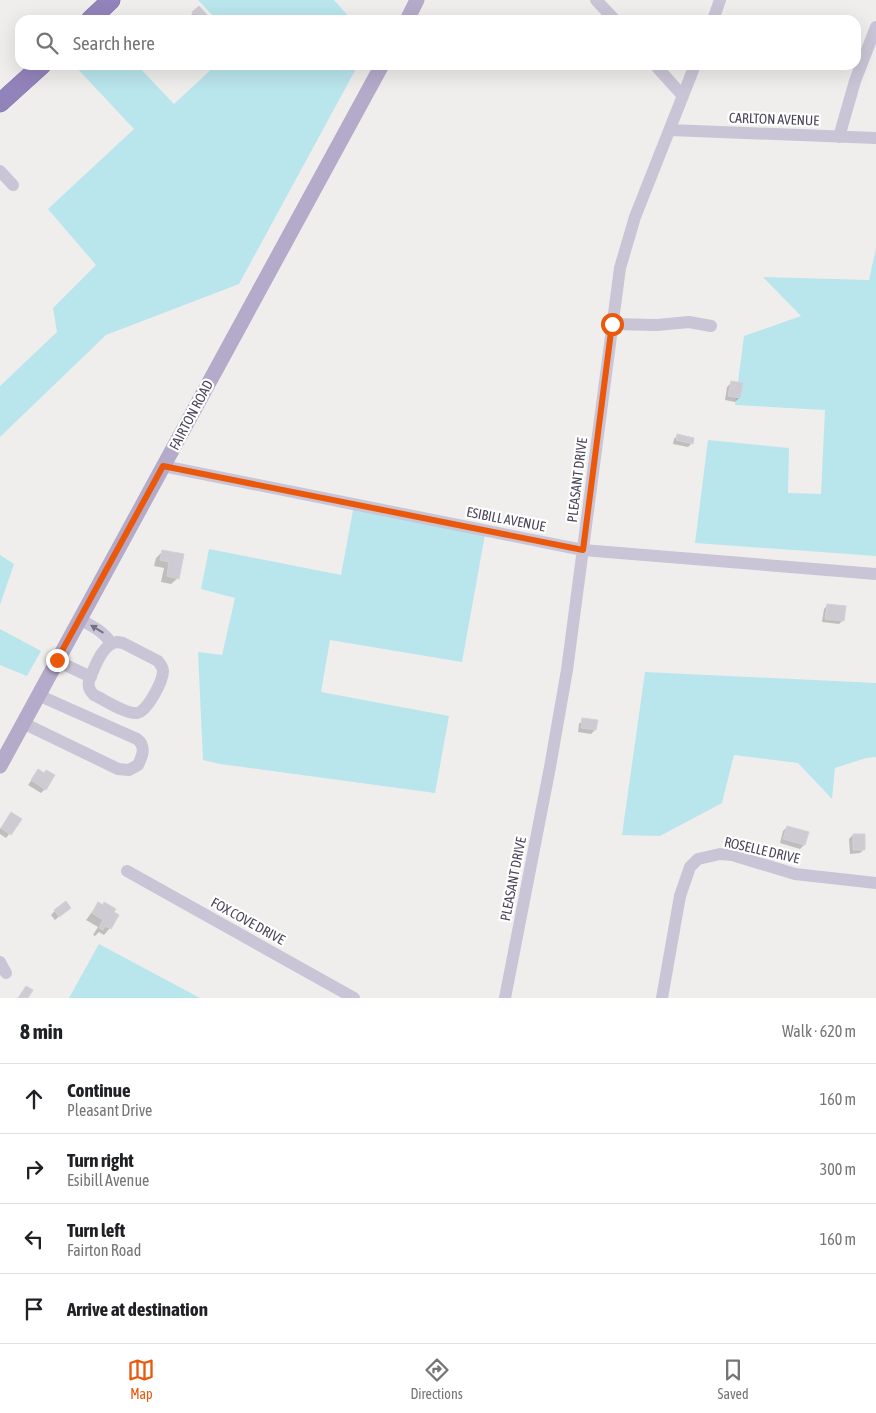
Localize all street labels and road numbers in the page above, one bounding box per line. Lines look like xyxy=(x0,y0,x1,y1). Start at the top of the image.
street label: CARLTON AVENUE xyxy=(729,109,819,129)
street label: FAIRTON ROAD xyxy=(166,377,216,453)
street label: PLEASANT DRIVE xyxy=(564,437,590,523)
street label: ESIBILL AVENUE xyxy=(465,503,547,535)
street label: ROSELLE DRIVE xyxy=(723,834,801,866)
street label: PLEASANT DRIVE xyxy=(497,836,529,922)
street label: FOX COVE DRIVE xyxy=(208,894,288,948)

